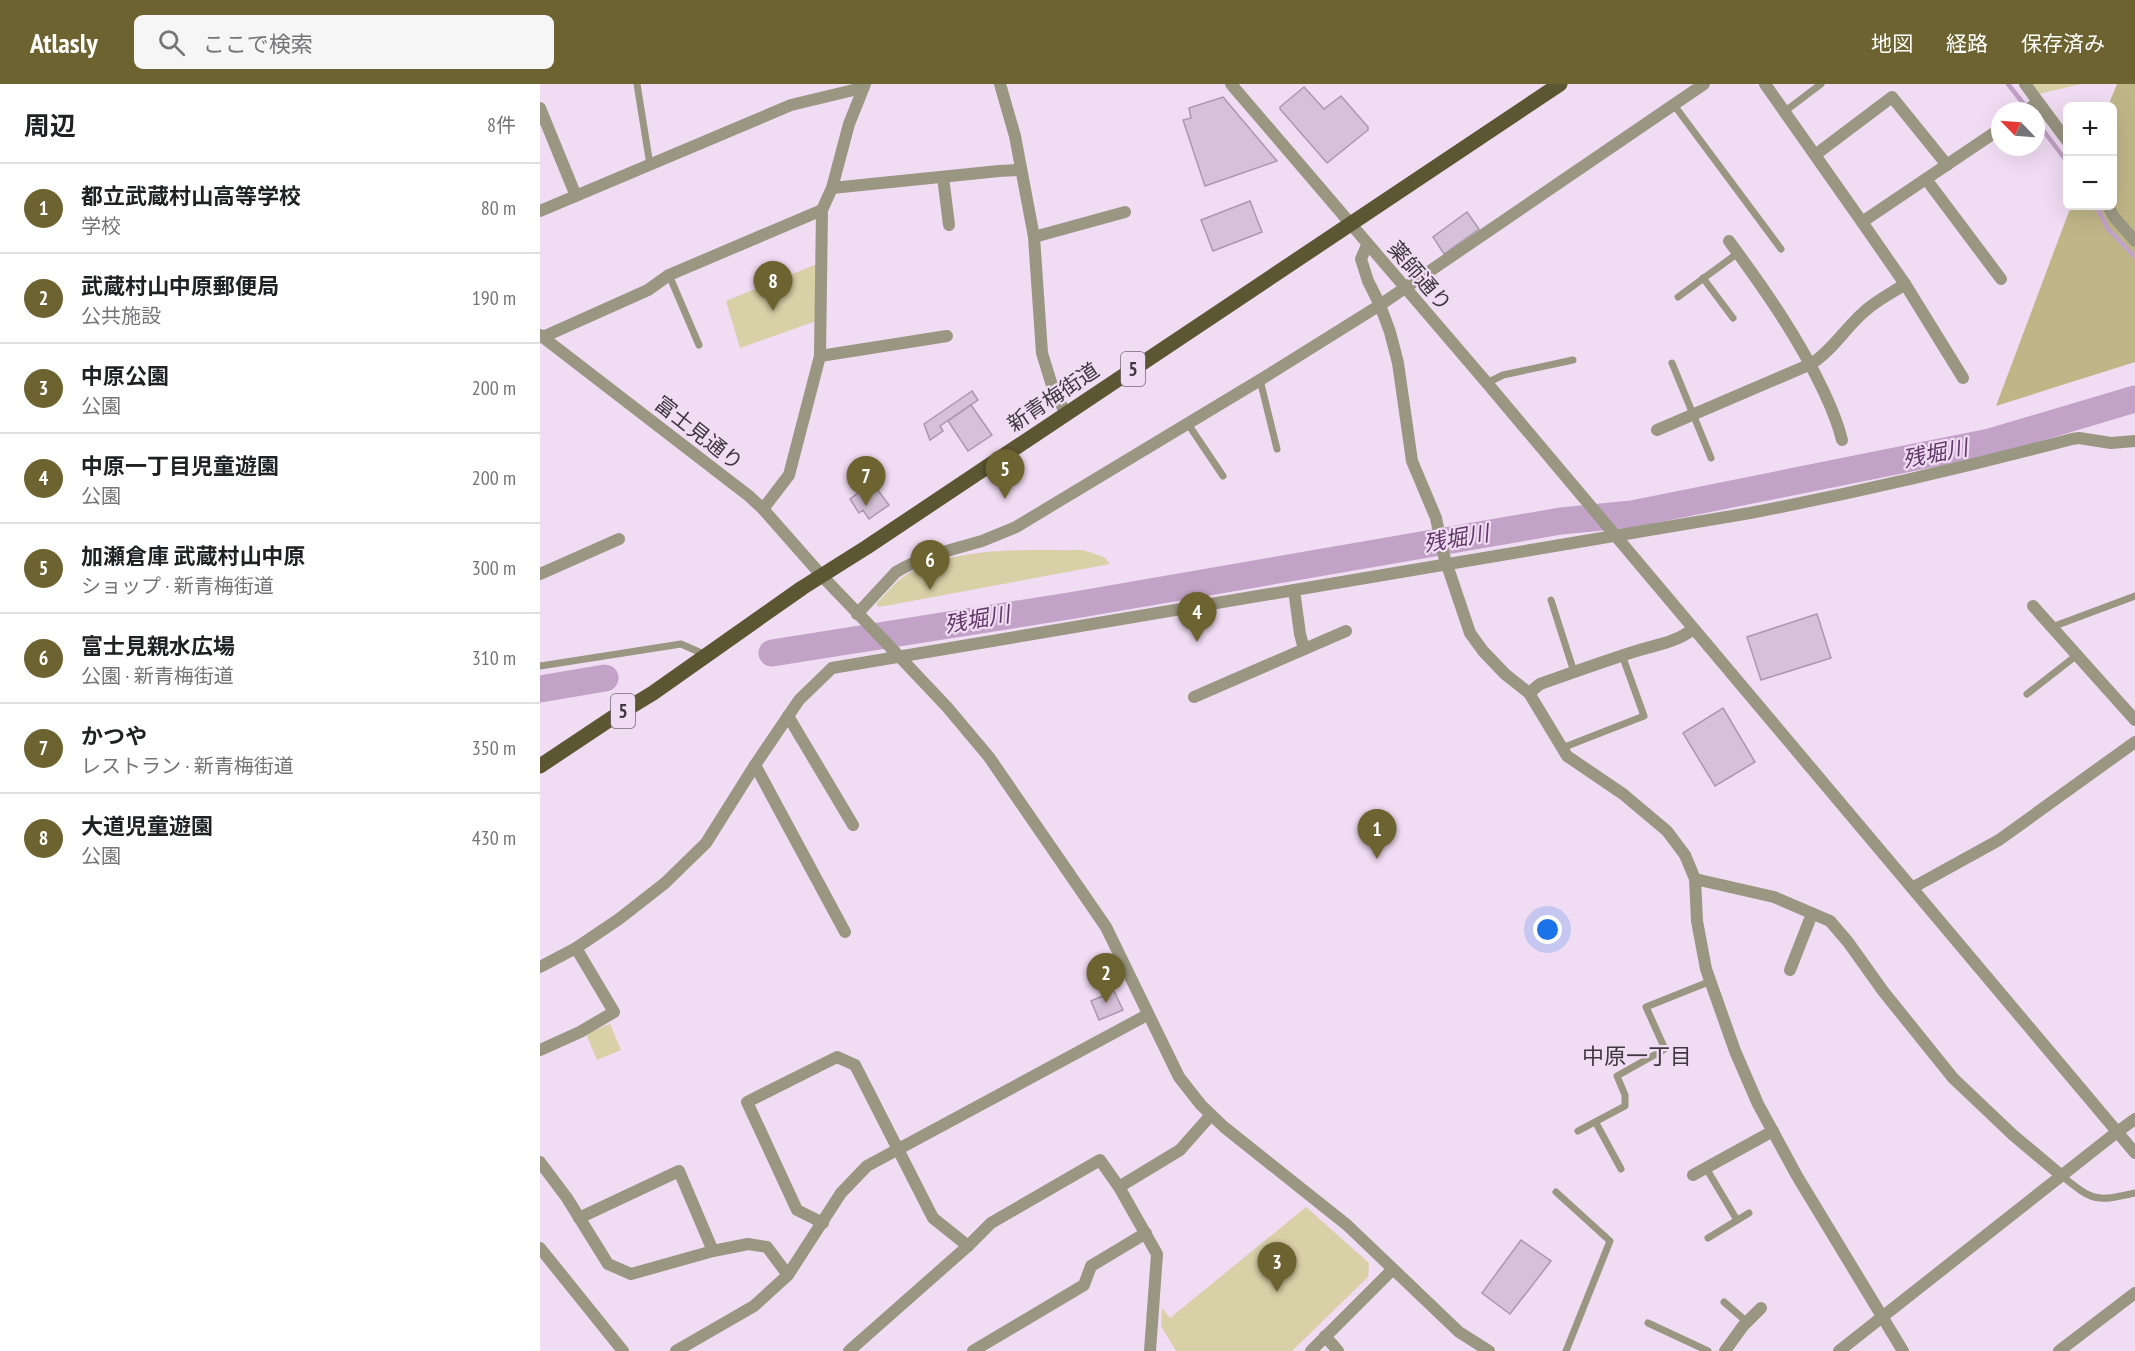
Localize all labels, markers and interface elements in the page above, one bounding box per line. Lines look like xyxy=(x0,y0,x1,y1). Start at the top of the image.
search box xyxy=(134,15,554,69)
text: Atlasly xyxy=(30,24,98,61)
icon: search xyxy=(155,26,188,59)
text: ここで検索 xyxy=(203,30,313,58)
text: 地図 xyxy=(1871,30,1913,57)
text: 経路 xyxy=(1946,30,1988,57)
text: 保存済み xyxy=(2021,30,2105,57)
north arrow xyxy=(1991,102,2045,156)
map controls xyxy=(2063,102,2117,210)
button: + xyxy=(2063,102,2117,156)
text: 周辺 xyxy=(24,109,76,142)
text: 8件 xyxy=(487,112,516,138)
button: − xyxy=(2063,156,2117,210)
text: 都立武蔵村山高等学校 xyxy=(81,182,301,210)
text: 1 xyxy=(39,195,48,221)
text: 80 m xyxy=(481,195,516,221)
text: 学校 xyxy=(81,213,121,239)
street label: 薬師通り xyxy=(1382,235,1458,317)
pin: 8 xyxy=(754,262,792,311)
text: 武蔵村山中原郵便局 xyxy=(81,272,279,300)
text: 2 xyxy=(39,285,48,311)
text: 190 m xyxy=(472,285,516,311)
text: 公共施設 xyxy=(81,303,161,329)
road number: 5 xyxy=(1121,352,1145,386)
street label: 新青梅街道 xyxy=(1002,356,1104,438)
text: 中原公園 xyxy=(81,362,169,390)
text: 3 xyxy=(39,375,48,401)
text: 200 m xyxy=(472,375,516,401)
street label: 富士見通り xyxy=(649,390,749,476)
text: 公園 xyxy=(81,393,121,419)
water label: 残堀川 xyxy=(1900,433,1972,473)
pin: 5 xyxy=(986,450,1024,499)
text: 中原一丁目児童遊園 xyxy=(81,452,279,480)
pin: 7 xyxy=(846,456,886,506)
text: 4 xyxy=(39,465,48,491)
text: 200 m xyxy=(472,465,516,491)
text: 公園 xyxy=(81,483,121,509)
water label: 残堀川 xyxy=(1421,518,1493,558)
pin: 6 xyxy=(910,540,950,590)
text: 加瀬倉庫 武蔵村山中原 xyxy=(81,542,306,570)
text: 5 xyxy=(39,555,48,581)
text: 300 m xyxy=(472,555,516,581)
text: ショップ · 新青梅街道 xyxy=(81,573,274,599)
pin: 4 xyxy=(1178,592,1216,642)
water label: 残堀川 xyxy=(942,599,1014,639)
text: 富士見親水広場 xyxy=(81,632,235,660)
text: 6 xyxy=(39,645,48,671)
text: 310 m xyxy=(472,645,516,671)
text: 公園 · 新青梅街道 xyxy=(81,663,234,689)
road number: 5 xyxy=(611,694,635,728)
text: かつや xyxy=(81,722,147,750)
text: 7 xyxy=(39,735,48,761)
text: 350 m xyxy=(472,735,516,761)
text: レストラン · 新青梅街道 xyxy=(81,753,294,779)
pin: 1 xyxy=(1358,810,1396,859)
text: 大道児童遊園 xyxy=(81,812,213,840)
text: 8 xyxy=(39,825,48,851)
text: 430 m xyxy=(472,825,516,851)
text: 公園 xyxy=(81,843,121,869)
your location xyxy=(1533,915,1562,944)
pin: 2 xyxy=(1086,954,1126,1003)
district label: 中原一丁目 xyxy=(1582,1042,1692,1070)
pin: 3 xyxy=(1258,1242,1296,1292)

